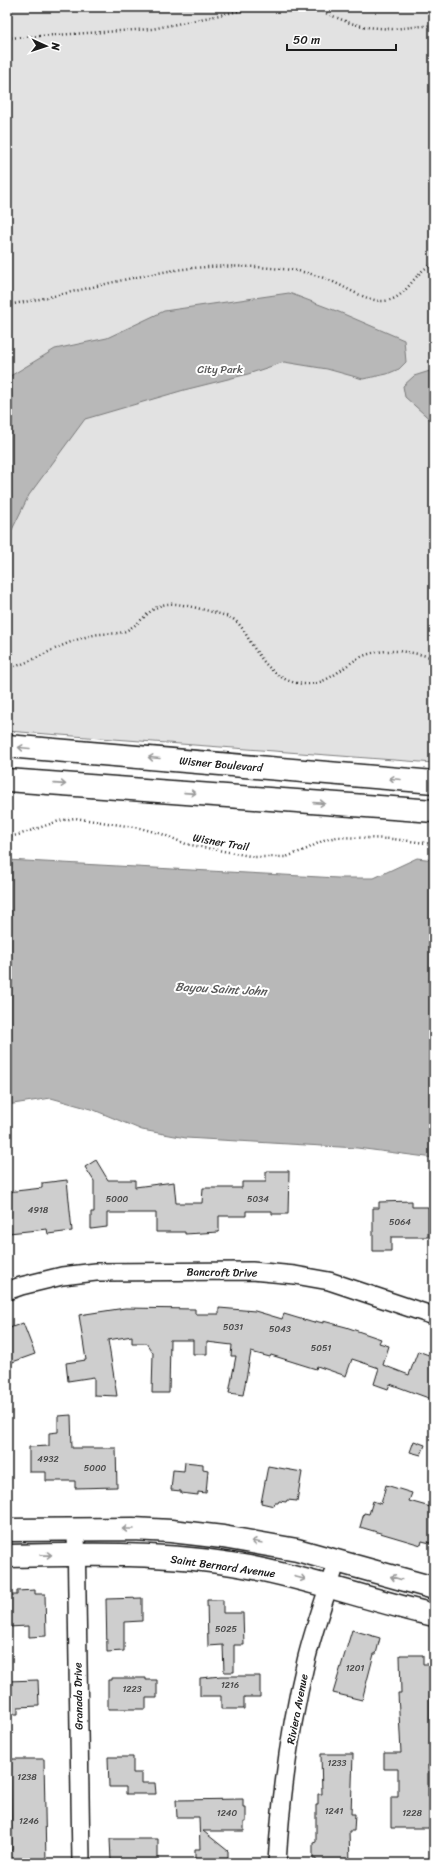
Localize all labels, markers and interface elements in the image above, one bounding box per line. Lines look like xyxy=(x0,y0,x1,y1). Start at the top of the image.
north arrow xyxy=(26,26,66,66)
scale bar xyxy=(287,26,396,52)
text: 50 m xyxy=(293,29,320,51)
text: N xyxy=(46,41,65,51)
park label: City Park xyxy=(197,360,243,379)
one-way arrow xyxy=(18,744,31,751)
street label: Wisner Boulevard xyxy=(179,751,265,778)
one-way arrow xyxy=(148,755,161,762)
one-way arrow xyxy=(389,775,402,782)
one-way arrow xyxy=(53,780,66,787)
one-way arrow xyxy=(183,790,196,797)
one-way arrow xyxy=(312,799,325,806)
street label: Wisner Trail xyxy=(191,828,251,857)
water label: Bayou Saint John xyxy=(175,976,269,1002)
house number: 5000 xyxy=(106,1191,129,1207)
house number: 5034 xyxy=(247,1191,269,1207)
house number: 4918 xyxy=(28,1202,49,1218)
house number: 5064 xyxy=(389,1214,411,1230)
street label: Bancroft Drive xyxy=(186,1262,258,1283)
house number: 5031 xyxy=(223,1319,243,1335)
house number: 5043 xyxy=(269,1321,291,1337)
house number: 5051 xyxy=(311,1340,331,1356)
house number: 4932 xyxy=(37,1451,59,1467)
house number: 5000 xyxy=(84,1460,107,1476)
one-way arrow xyxy=(122,1525,135,1533)
one-way arrow xyxy=(251,1538,264,1546)
street label: Saint Bernard Avenue xyxy=(169,1550,277,1583)
one-way arrow xyxy=(39,1551,52,1559)
one-way arrow xyxy=(390,1574,403,1581)
one-way arrow xyxy=(293,1575,306,1582)
house number: 5025 xyxy=(215,1621,237,1637)
house number: 1201 xyxy=(346,1660,364,1676)
street label: Granada Drive xyxy=(68,1662,89,1730)
street label: Riviera Avenue xyxy=(281,1672,314,1746)
house number: 1216 xyxy=(221,1677,239,1693)
house number: 1223 xyxy=(122,1681,142,1697)
house number: 1233 xyxy=(328,1755,347,1771)
house number: 1238 xyxy=(17,1769,37,1785)
house number: 1241 xyxy=(325,1803,343,1819)
house number: 1240 xyxy=(217,1805,237,1821)
house number: 1228 xyxy=(402,1805,422,1821)
house number: 1246 xyxy=(19,1813,39,1829)

